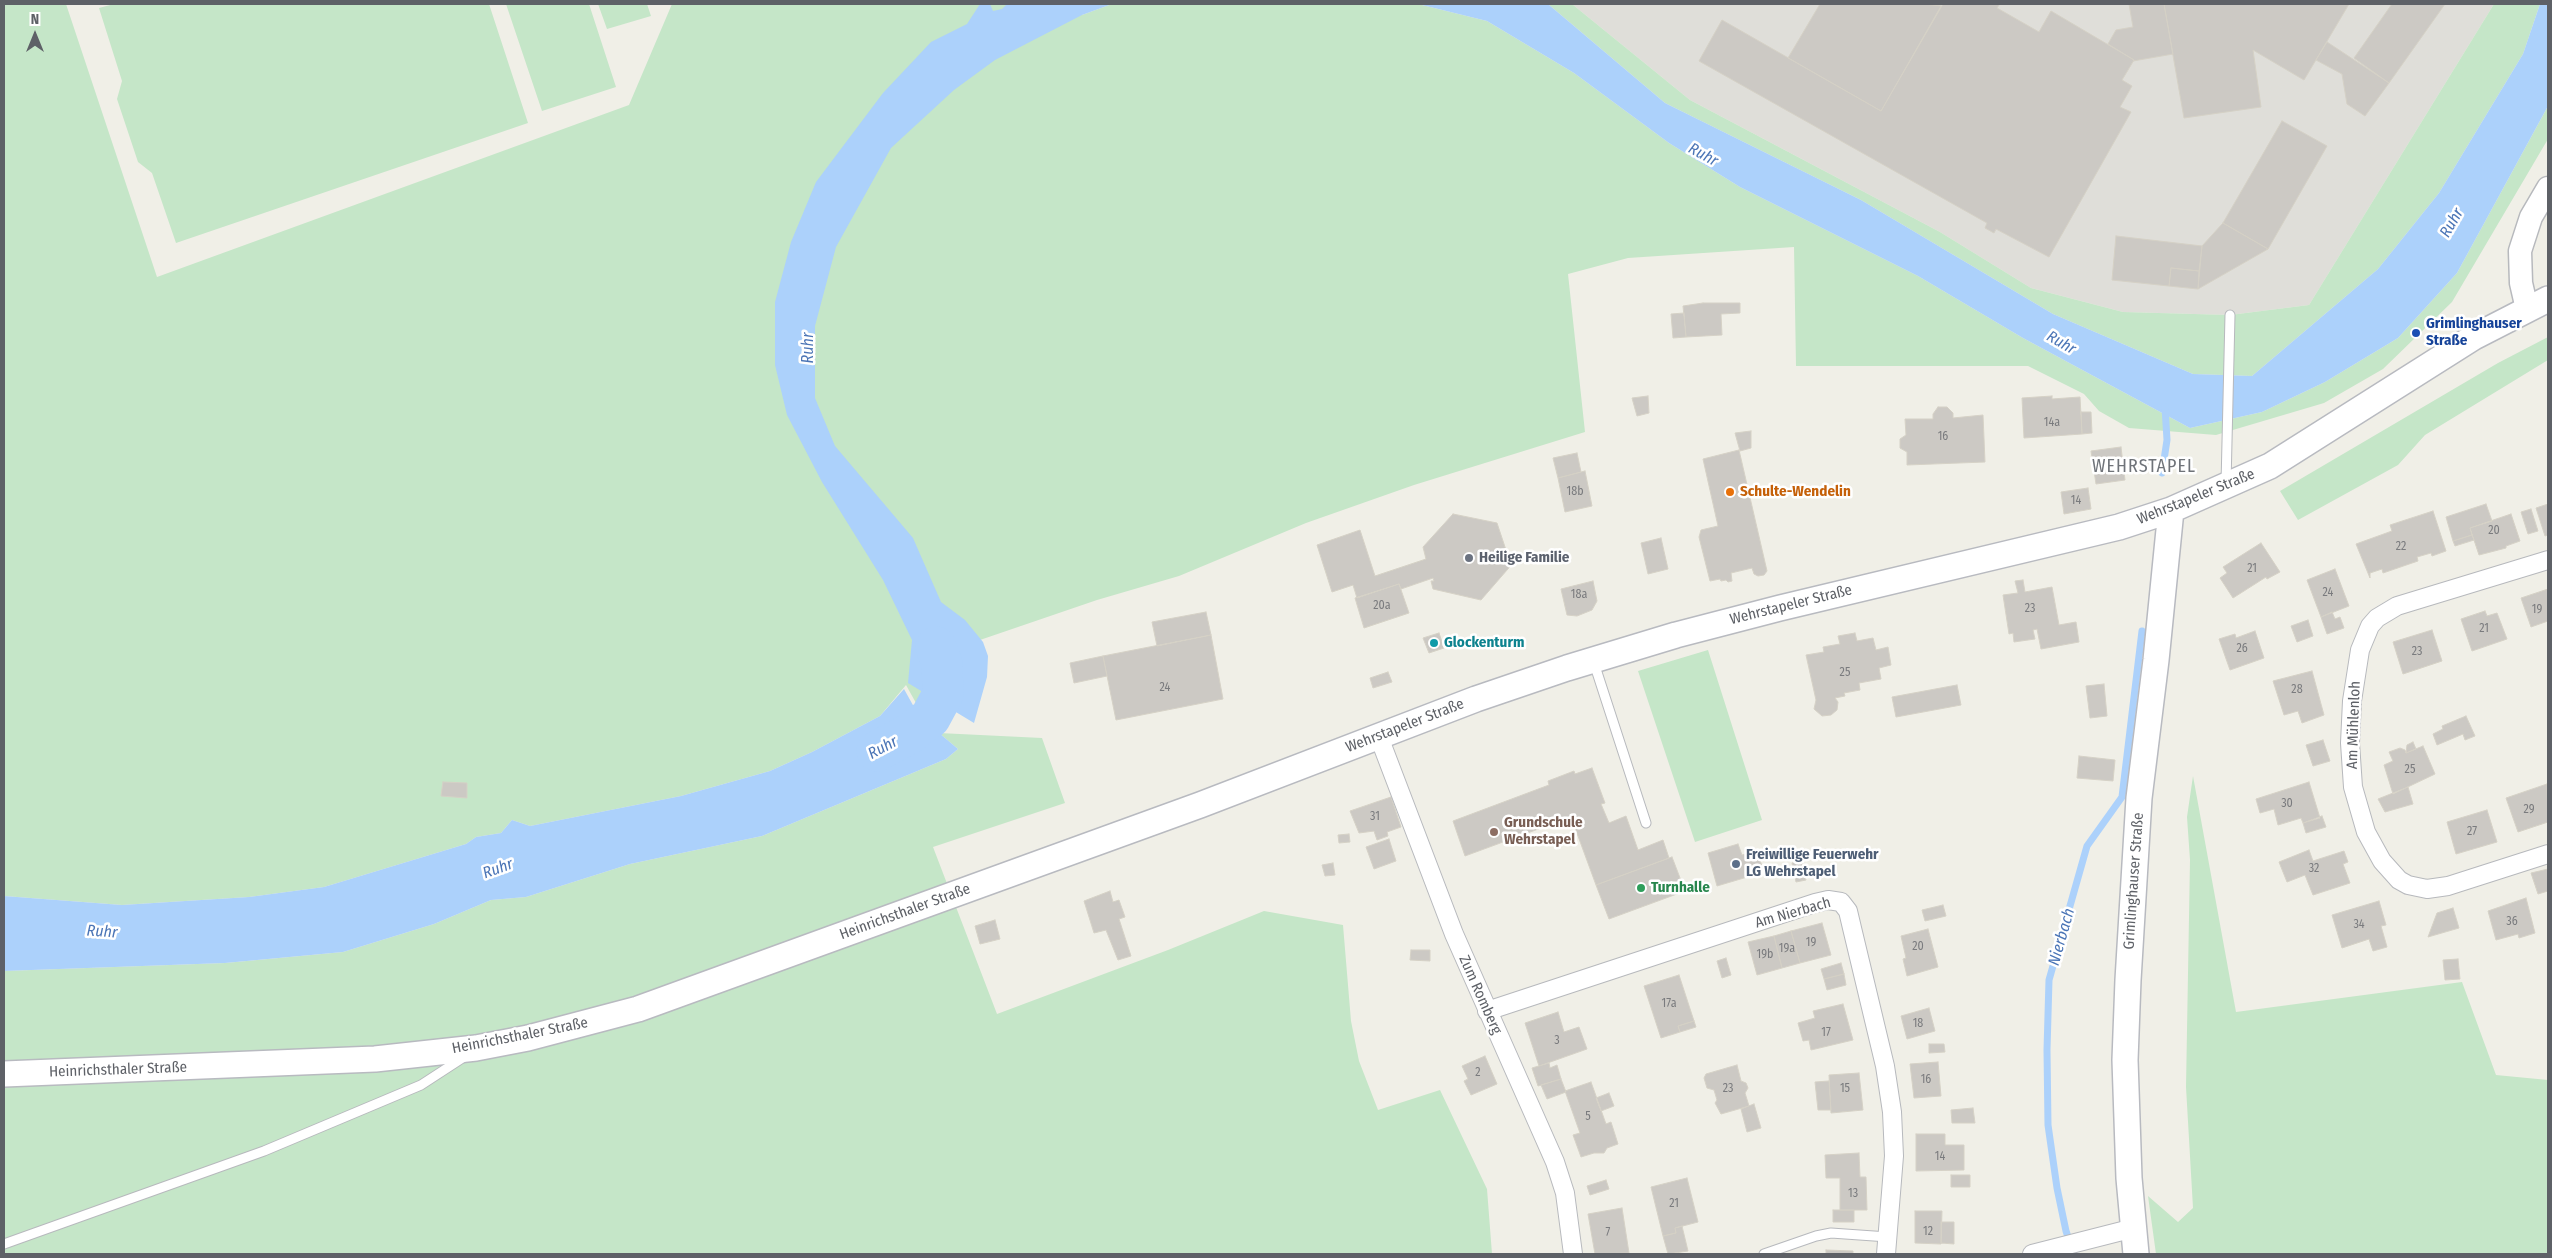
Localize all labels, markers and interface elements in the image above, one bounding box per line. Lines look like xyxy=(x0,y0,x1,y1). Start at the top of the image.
north arrow xyxy=(10,10,60,60)
text: N xyxy=(31,11,39,28)
water label: Ruhr xyxy=(1685,139,1721,171)
water label: Ruhr xyxy=(2436,205,2468,241)
place label: Grimlinghauser Straße xyxy=(2426,315,2522,350)
water label: Ruhr xyxy=(2043,327,2079,359)
marker: Grimlinghauser Straße xyxy=(2410,327,2422,339)
water label: Ruhr xyxy=(799,333,819,363)
house number: 14a xyxy=(2044,416,2060,430)
house number: 16 xyxy=(1938,430,1948,444)
district label: WEHRSTAPEL xyxy=(2091,456,2197,478)
street label: Wehrstapeler Straße xyxy=(2135,465,2257,529)
place label: Schulte-Wendelin xyxy=(1740,483,1851,501)
house number: 18b xyxy=(1566,485,1584,499)
marker: Schulte-Wendelin xyxy=(1724,486,1736,498)
house number: 14 xyxy=(2071,494,2081,508)
house number: 20 xyxy=(2488,524,2500,538)
house number: 22 xyxy=(2396,540,2406,554)
place label: Heilige Familie xyxy=(1479,549,1569,567)
marker: Heilige Familie xyxy=(1463,552,1475,564)
house number: 21 xyxy=(2247,562,2257,576)
street label: Wehrstapeler Straße xyxy=(1728,581,1854,629)
house number: 24 xyxy=(2323,586,2333,600)
house number: 18a xyxy=(1571,588,1587,602)
house number: 20a xyxy=(1373,599,1391,613)
house number: 23 xyxy=(2025,602,2035,616)
house number: 19 xyxy=(2532,603,2542,617)
house number: 21 xyxy=(2479,622,2489,636)
place label: Glockenturm xyxy=(1444,634,1524,652)
marker: Glockenturm xyxy=(1428,637,1440,649)
house number: 26 xyxy=(2236,642,2248,656)
house number: 23 xyxy=(2412,645,2422,659)
house number: 25 xyxy=(1840,666,1850,680)
house number: 24 xyxy=(1160,681,1170,695)
street label: Am Mühlenloh xyxy=(2343,681,2365,769)
house number: 28 xyxy=(2291,683,2303,697)
street label: Wehrstapeler Straße xyxy=(1343,695,1467,757)
water label: Ruhr xyxy=(865,732,901,764)
house number: 25 xyxy=(2405,763,2415,777)
house number: 30 xyxy=(2281,797,2293,811)
house number: 29 xyxy=(2523,803,2535,817)
house number: 31 xyxy=(1370,810,1380,824)
street label: Grimlinghauser Straße xyxy=(2120,812,2148,950)
place label: Grundschule Wehrstapel xyxy=(1504,814,1583,849)
house number: 27 xyxy=(2467,825,2477,839)
marker: Grundschule Wehrstapel xyxy=(1488,826,1500,838)
place label: Freiwillige Feuerwehr LG Wehrstapel xyxy=(1746,846,1879,881)
water label: Ruhr xyxy=(480,855,516,883)
marker: Freiwillige Feuerwehr LG Wehrstapel xyxy=(1730,858,1742,870)
house number: 32 xyxy=(2309,862,2319,876)
place label: Turnhalle xyxy=(1651,879,1710,897)
street label: Heinrichsthaler Straße xyxy=(837,880,973,944)
marker: Turnhalle xyxy=(1635,882,1647,894)
street label: Am Nierbach xyxy=(1753,894,1833,932)
water label: Nierbach xyxy=(2045,906,2079,968)
house number: 36 xyxy=(2506,915,2518,929)
house number: 34 xyxy=(2353,918,2365,932)
water label: Ruhr xyxy=(86,921,118,943)
house number: 19 xyxy=(1806,936,1816,950)
house number: 20 xyxy=(1912,940,1924,954)
house number: 19a xyxy=(1779,942,1795,956)
house number: 19b xyxy=(1757,948,1773,962)
street label: Zum Romberg xyxy=(1455,953,1505,1037)
house number: 17a xyxy=(1661,997,1677,1011)
street label: Heinrichsthaler Straße xyxy=(451,1014,589,1058)
house number: 18 xyxy=(1913,1017,1923,1031)
house number: 17 xyxy=(1821,1026,1831,1040)
house number: 3 xyxy=(1554,1034,1560,1048)
street label: Heinrichsthaler Straße xyxy=(49,1059,187,1081)
house number: 2 xyxy=(1475,1066,1481,1080)
house number: 16 xyxy=(1921,1073,1931,1087)
house number: 23 xyxy=(1723,1082,1733,1096)
house number: 15 xyxy=(1840,1082,1850,1096)
house number: 5 xyxy=(1585,1110,1591,1124)
house number: 14 xyxy=(1935,1150,1945,1164)
house number: 13 xyxy=(1848,1187,1858,1201)
house number: 21 xyxy=(1669,1197,1679,1211)
house number: 12 xyxy=(1923,1225,1933,1239)
house number: 7 xyxy=(1606,1226,1610,1240)

